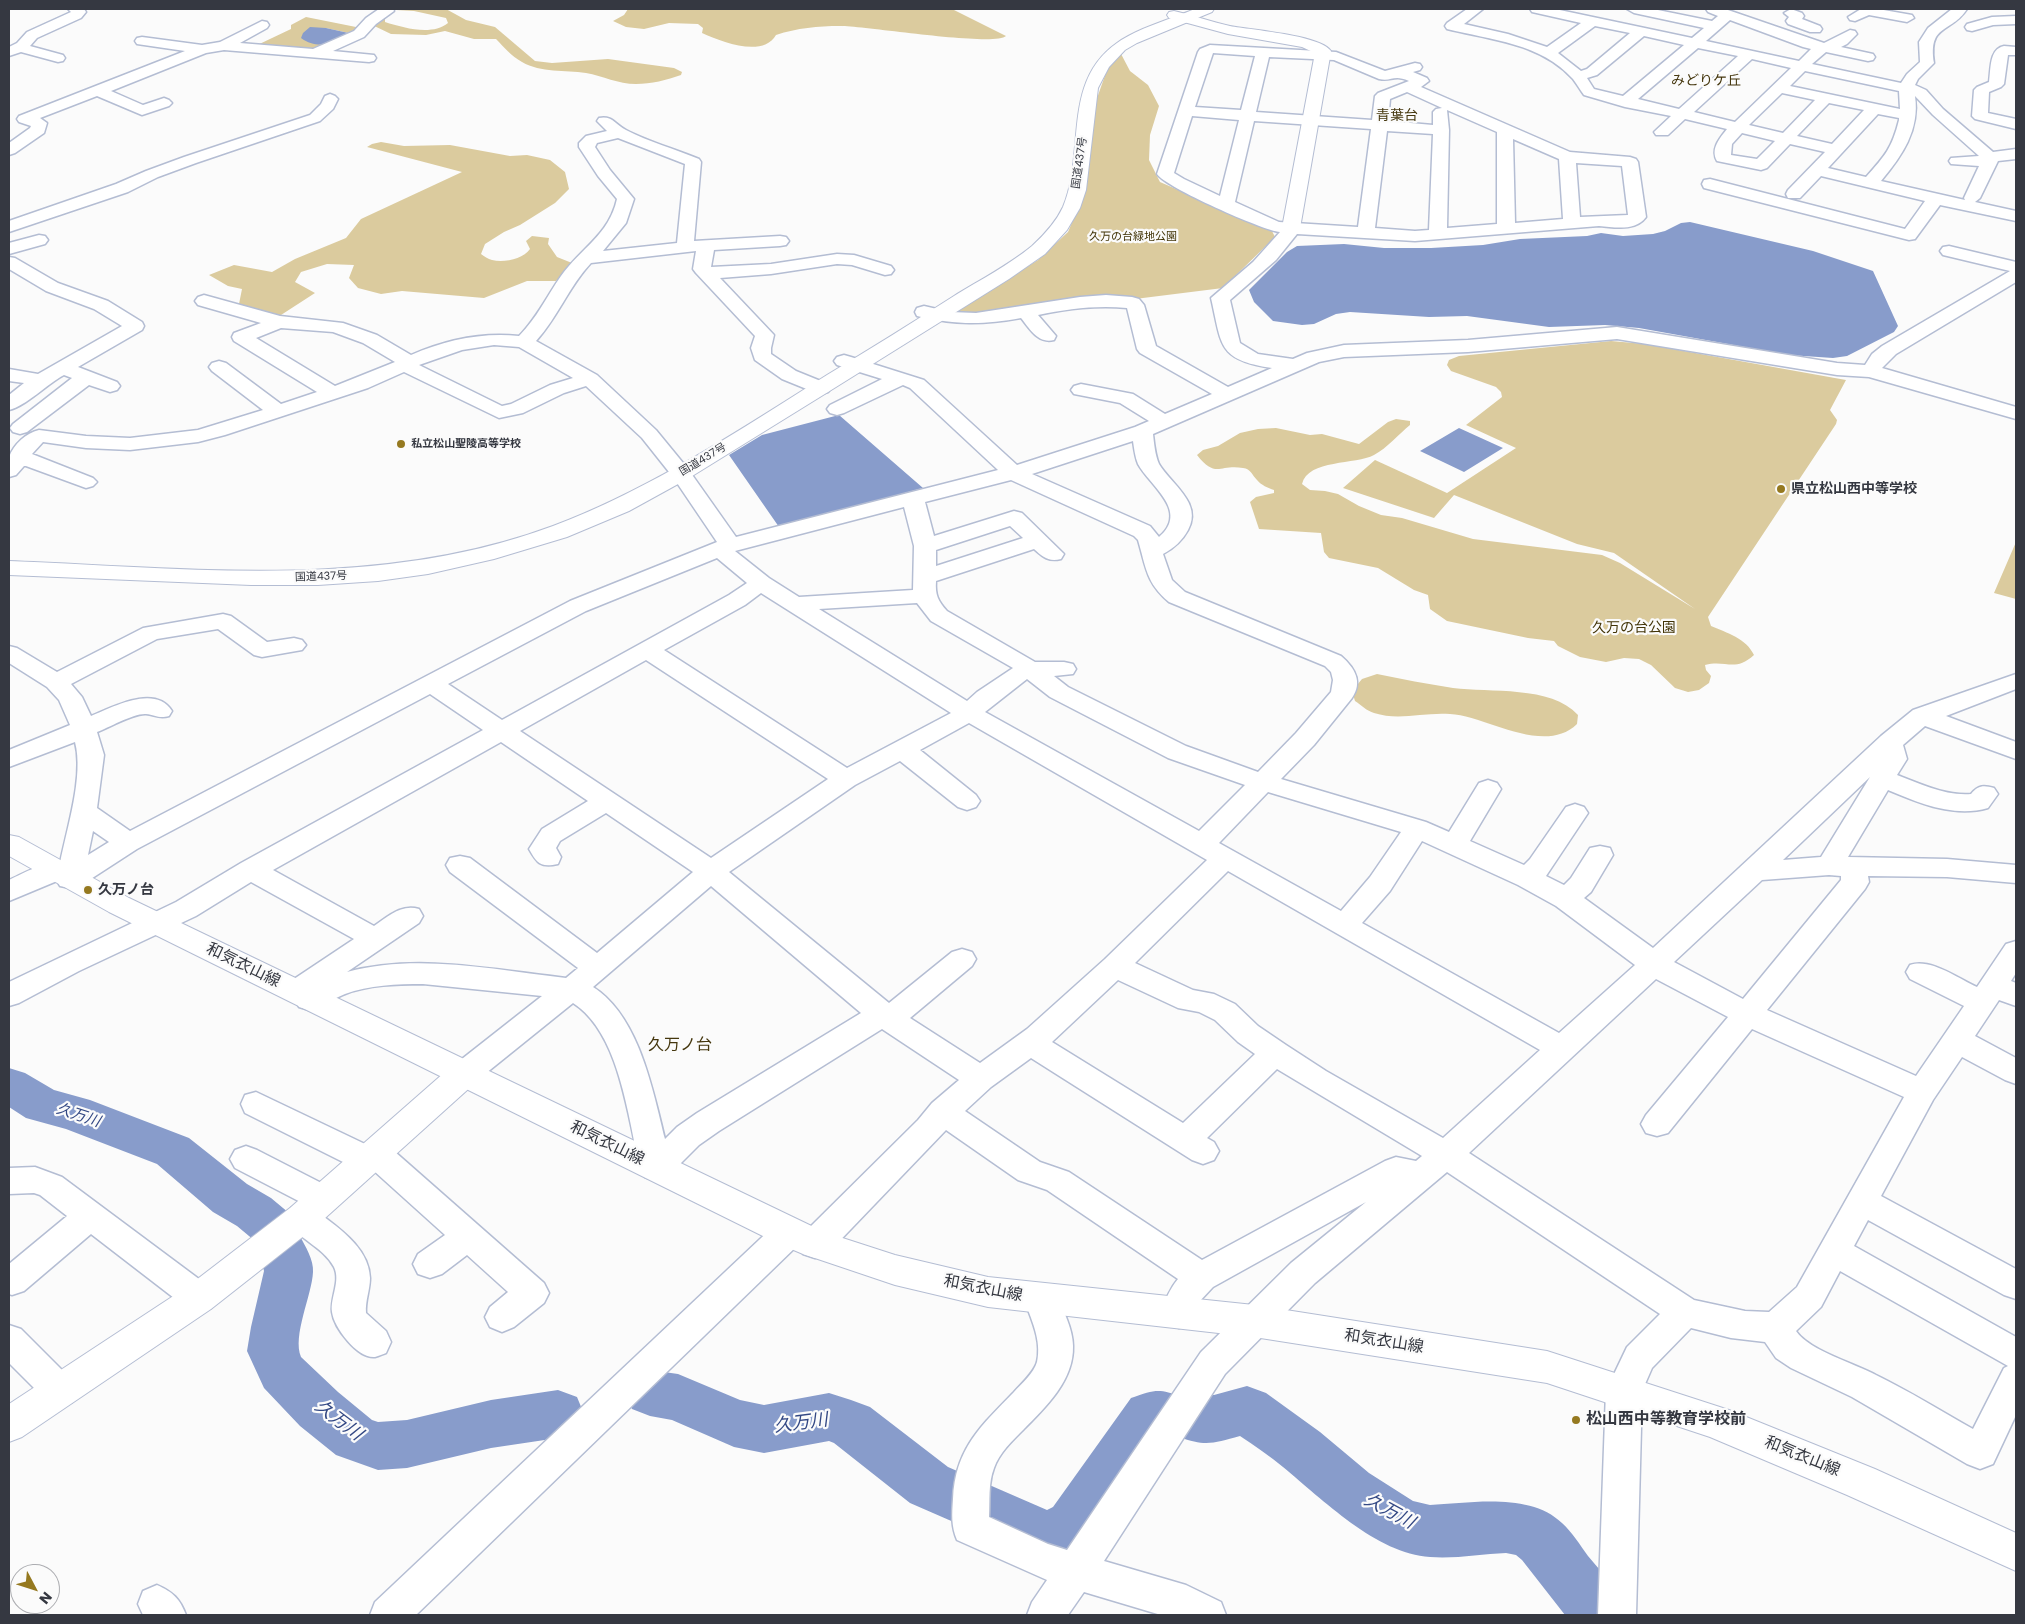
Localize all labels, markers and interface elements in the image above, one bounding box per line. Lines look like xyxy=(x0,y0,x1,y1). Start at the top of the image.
district label: みどりケ丘 xyxy=(1671,73,1741,89)
district label: 青葉台 xyxy=(1376,108,1418,124)
street label: 国道437号 xyxy=(1070,136,1090,190)
park label: 久万の台緑地公園 xyxy=(1089,230,1177,244)
place label: 私立松山聖陵高等学校 xyxy=(411,437,521,451)
marker: 私立松山聖陵高等学校 xyxy=(395,438,407,450)
street label: 国道437号 xyxy=(677,441,729,479)
place label: 県立松山西中等学校 xyxy=(1791,481,1917,497)
marker: 県立松山西中等学校 xyxy=(1775,483,1787,495)
street label: 国道437号 xyxy=(295,569,347,585)
park label: 久万の台公園 xyxy=(1592,620,1676,636)
place label: 久万ノ台 xyxy=(98,882,154,898)
marker: 久万ノ台 xyxy=(82,884,94,896)
street label: 和気衣山線 xyxy=(203,940,283,992)
district label: 久万ノ台 xyxy=(648,1036,712,1056)
water label: 久万川 xyxy=(54,1100,102,1132)
street label: 和気衣山線 xyxy=(567,1118,647,1170)
street label: 和気衣山線 xyxy=(942,1272,1024,1306)
street label: 和気衣山線 xyxy=(1343,1326,1425,1358)
water label: 久万川 xyxy=(310,1396,366,1446)
water label: 久万川 xyxy=(773,1410,829,1438)
place label: 松山西中等教育学校前 xyxy=(1586,1410,1746,1430)
marker: 松山西中等教育学校前 xyxy=(1570,1414,1582,1426)
street label: 和気衣山線 xyxy=(1761,1433,1843,1481)
water label: 久万川 xyxy=(1360,1490,1418,1534)
north arrow xyxy=(10,1564,60,1614)
text: N xyxy=(35,1588,57,1608)

